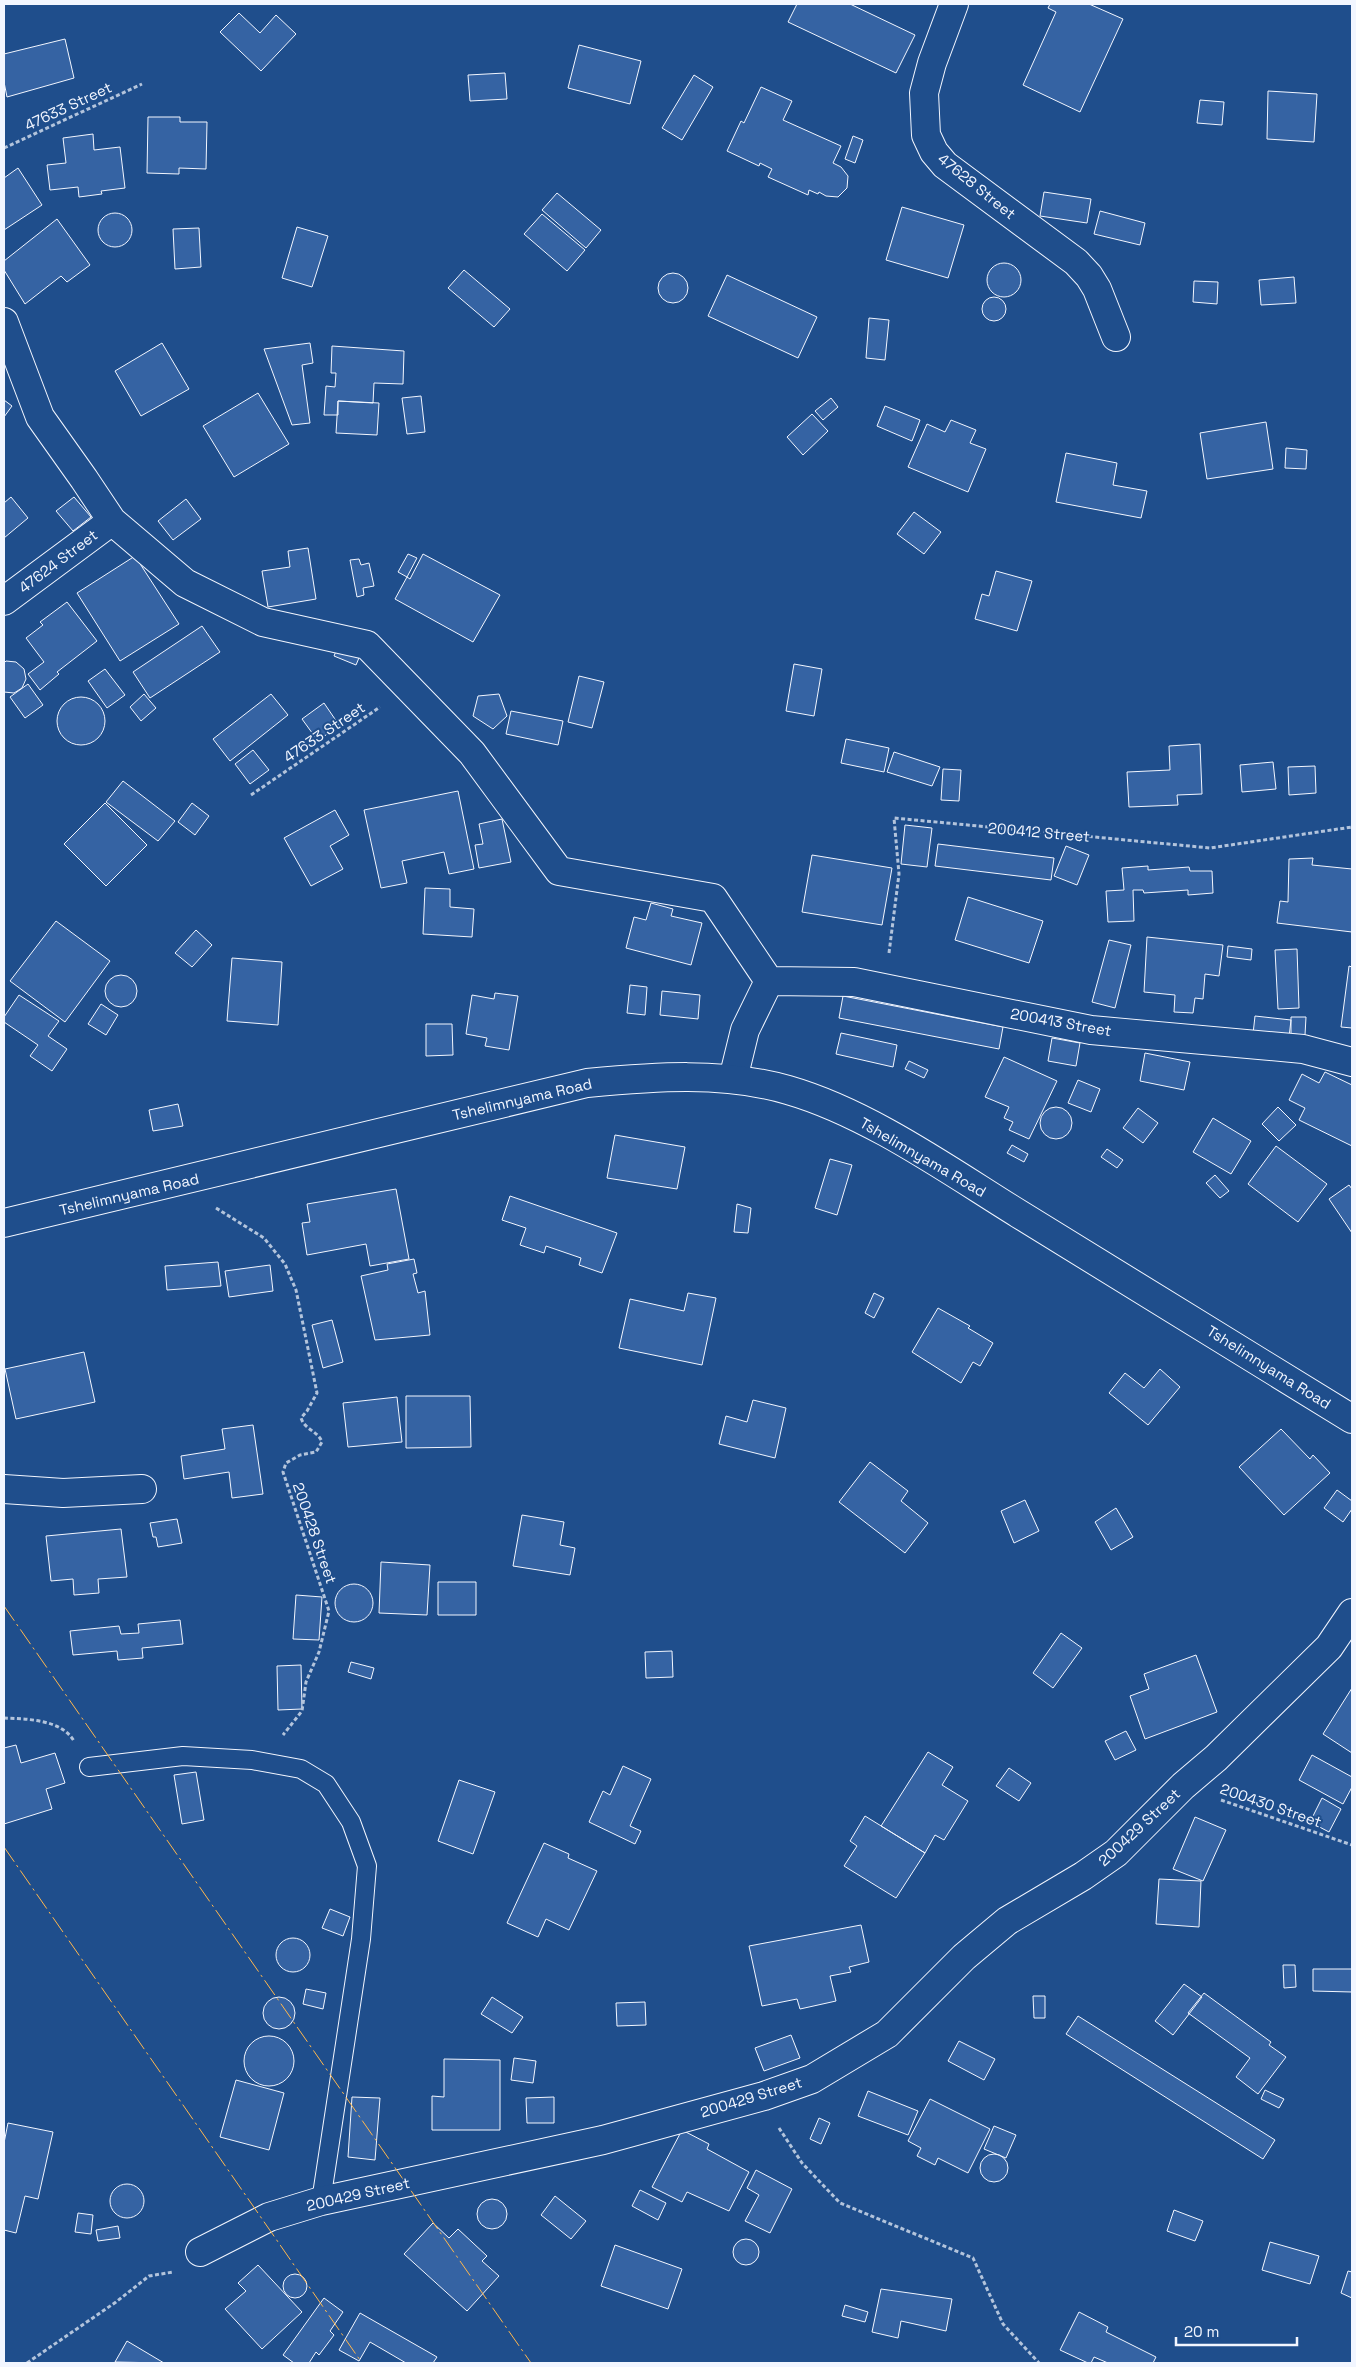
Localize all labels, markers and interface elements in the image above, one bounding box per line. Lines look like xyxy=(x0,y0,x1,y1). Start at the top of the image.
street label: 47633 Street xyxy=(21,77,115,135)
street label: 47628 Street xyxy=(934,149,1020,223)
street label: 47624 Street xyxy=(15,525,101,597)
street label: 47633 Street xyxy=(280,698,368,766)
street label: 200412 Street xyxy=(987,818,1091,846)
street label: 200413 Street xyxy=(1009,1004,1113,1040)
street label: Tshelimnyama Road xyxy=(450,1074,594,1124)
street label: Tshelimnyama Road xyxy=(856,1113,990,1201)
street label: Tshelimnyama Road xyxy=(57,1169,201,1219)
street label: Tshelimnyama Road xyxy=(1203,1321,1335,1413)
street label: 200428 Street xyxy=(289,1480,341,1586)
street label: 200430 Street xyxy=(1218,1779,1324,1831)
street label: 200429 Street xyxy=(1094,1784,1184,1870)
street label: 200429 Street xyxy=(698,2072,804,2122)
street label: 200429 Street xyxy=(304,2173,412,2215)
scale bar xyxy=(1176,2314,1297,2346)
text: 20 m xyxy=(1184,2322,1219,2341)

